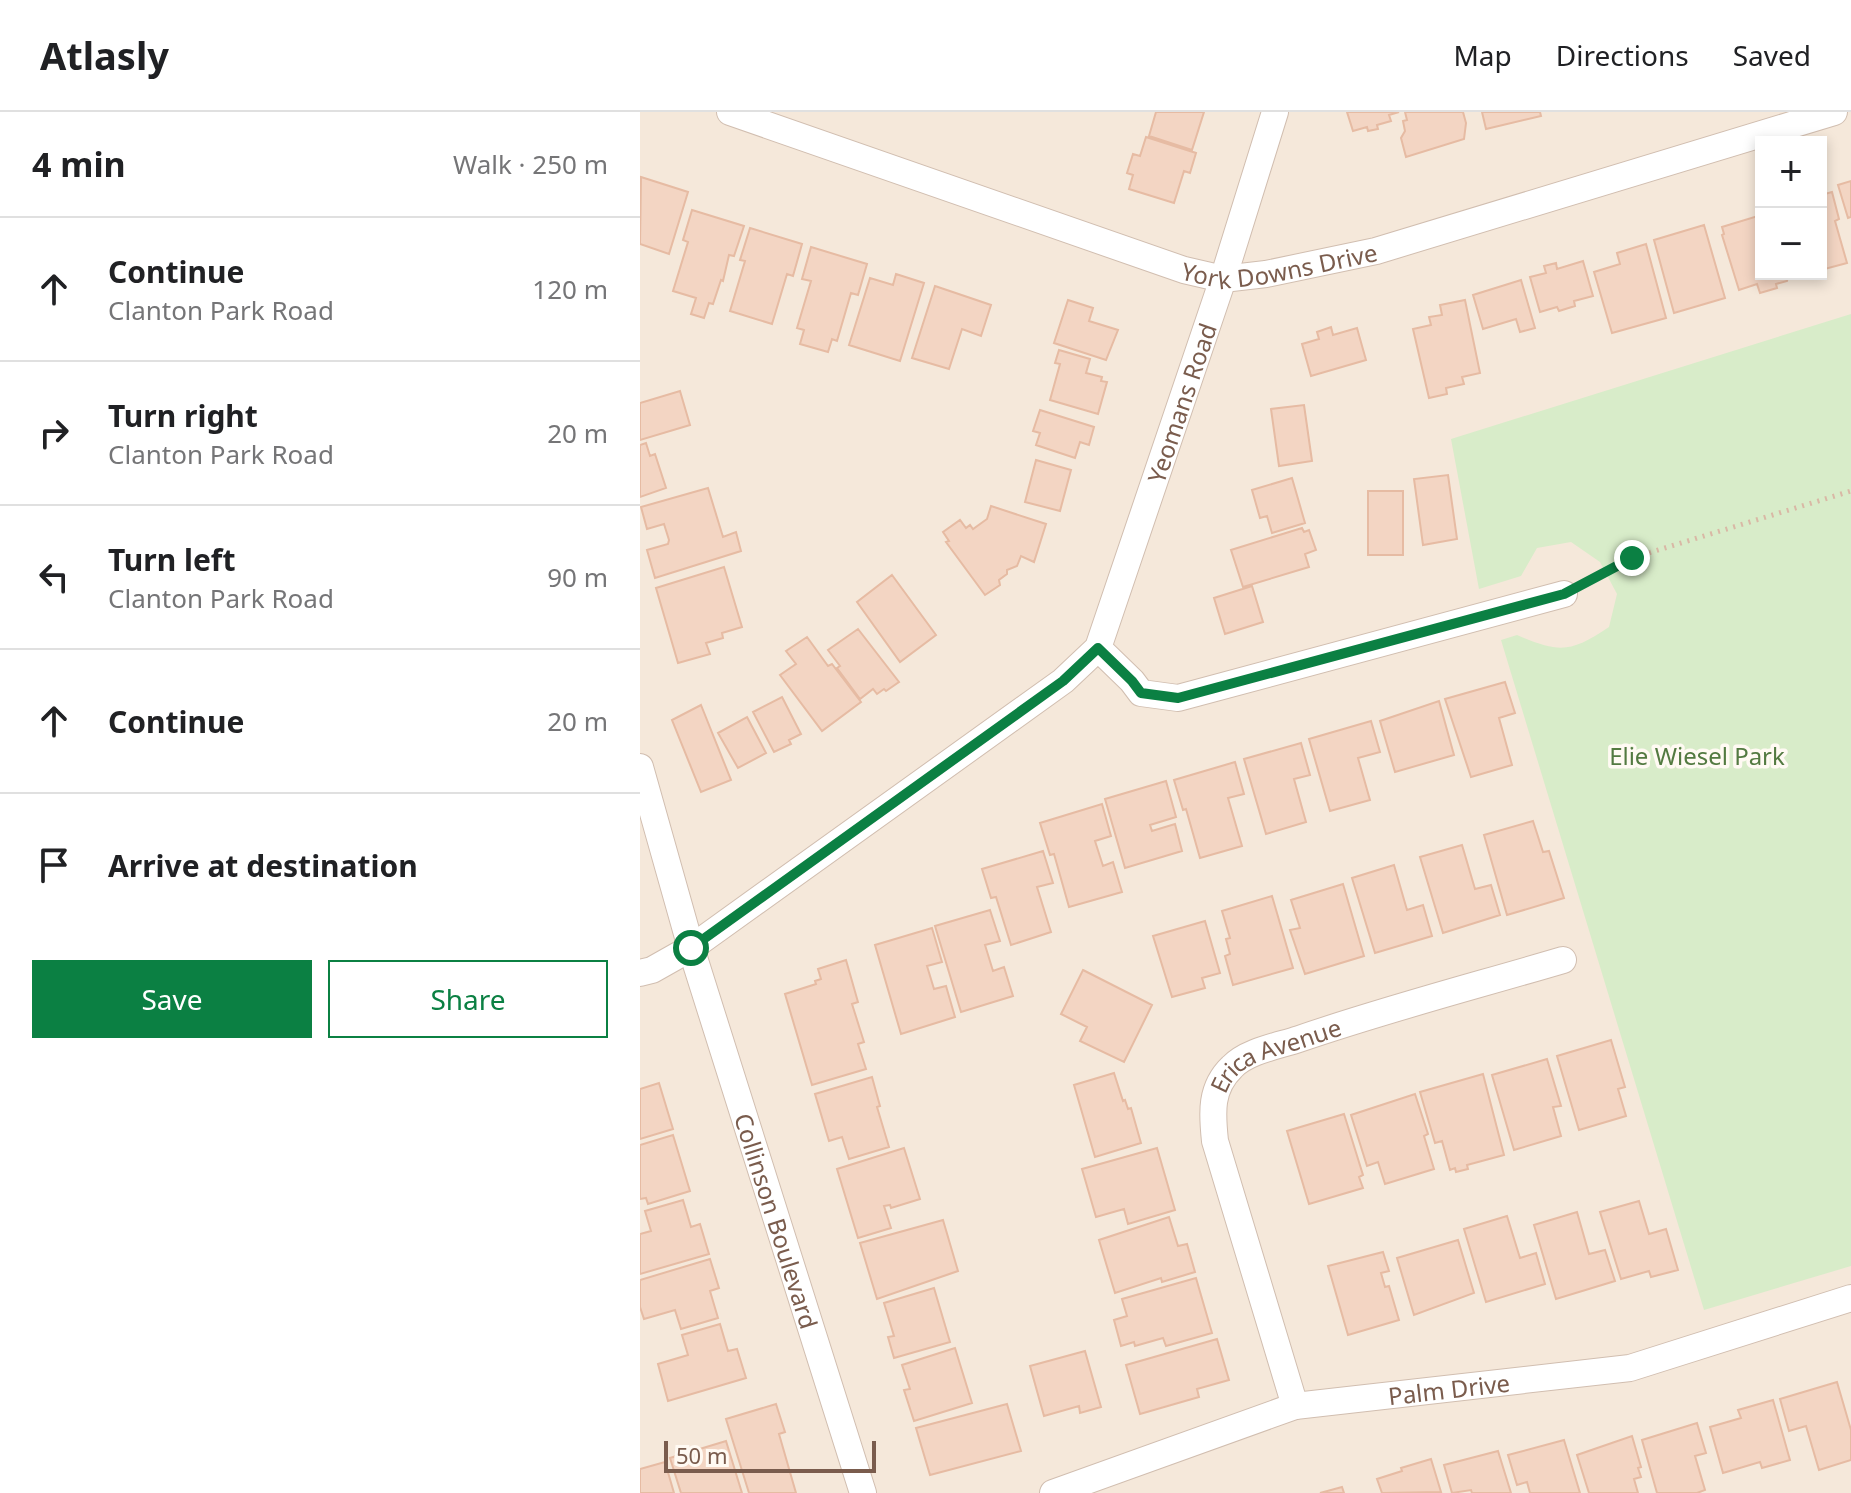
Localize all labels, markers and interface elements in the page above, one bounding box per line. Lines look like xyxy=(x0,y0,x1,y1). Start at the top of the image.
text: Atlasly xyxy=(40,29,169,81)
text: Map xyxy=(1453,36,1512,74)
text: Directions xyxy=(1556,36,1689,74)
text: Saved xyxy=(1733,36,1811,74)
map controls xyxy=(1755,136,1827,280)
button: + xyxy=(1755,136,1827,208)
text: 4 min xyxy=(32,141,126,187)
text: Walk · 250 m xyxy=(453,146,608,182)
button: − xyxy=(1755,208,1827,280)
street label: York Downs Drive xyxy=(1178,235,1380,296)
text: Continue xyxy=(108,251,244,292)
icon: ahead xyxy=(32,267,76,311)
text: 120 m xyxy=(532,271,608,307)
text: Clanton Park Road xyxy=(108,292,334,328)
street label: Yeomans Road xyxy=(1139,319,1223,487)
text: Turn right xyxy=(108,395,258,436)
icon: right xyxy=(32,411,76,455)
text: 20 m xyxy=(547,415,608,451)
text: Clanton Park Road xyxy=(108,436,334,472)
text: Turn left xyxy=(108,539,236,580)
route end xyxy=(1614,540,1650,576)
icon: left xyxy=(32,555,76,599)
text: 90 m xyxy=(547,559,608,595)
text: Clanton Park Road xyxy=(108,580,334,616)
icon: ahead xyxy=(32,699,76,743)
text: Continue xyxy=(108,701,244,742)
text: 20 m xyxy=(547,703,608,739)
park label: Elie Wiesel Park xyxy=(1609,739,1785,772)
icon: arrive xyxy=(32,843,76,887)
text: Arrive at destination xyxy=(108,845,418,886)
route start xyxy=(673,930,709,966)
button: Save xyxy=(32,960,312,1038)
button: Share xyxy=(328,960,608,1038)
street label: Erica Avenue xyxy=(1201,1010,1345,1098)
street label: Collinson Boulevard xyxy=(728,1109,827,1333)
street label: Palm Drive xyxy=(1386,1365,1511,1412)
scale bar xyxy=(664,1437,876,1473)
text: 50 m xyxy=(676,1440,727,1470)

